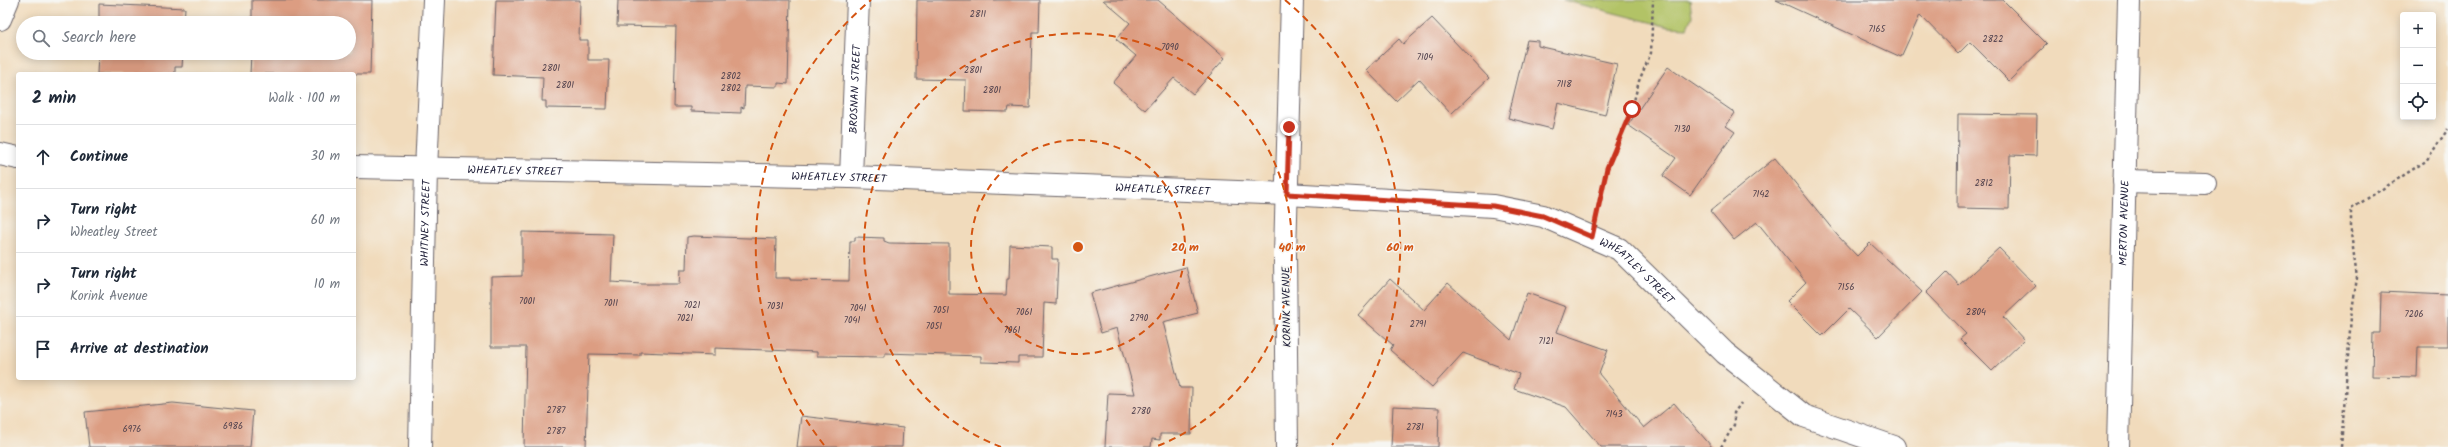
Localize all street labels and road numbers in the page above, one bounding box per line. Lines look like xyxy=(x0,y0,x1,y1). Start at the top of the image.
street label: BROSNAN STREET xyxy=(845,43,866,134)
street label: WHEATLEY STREET xyxy=(467,161,564,181)
street label: WHEATLEY STREET xyxy=(791,168,888,188)
street label: WHITNEY STREET xyxy=(416,178,436,267)
street label: WHEATLEY STREET xyxy=(1115,179,1212,201)
street label: MERTON AVENUE xyxy=(2114,180,2135,266)
street label: WHEATLEY STREET xyxy=(1596,234,1679,309)
street label: KORINK AVENUE xyxy=(1277,266,1297,348)

